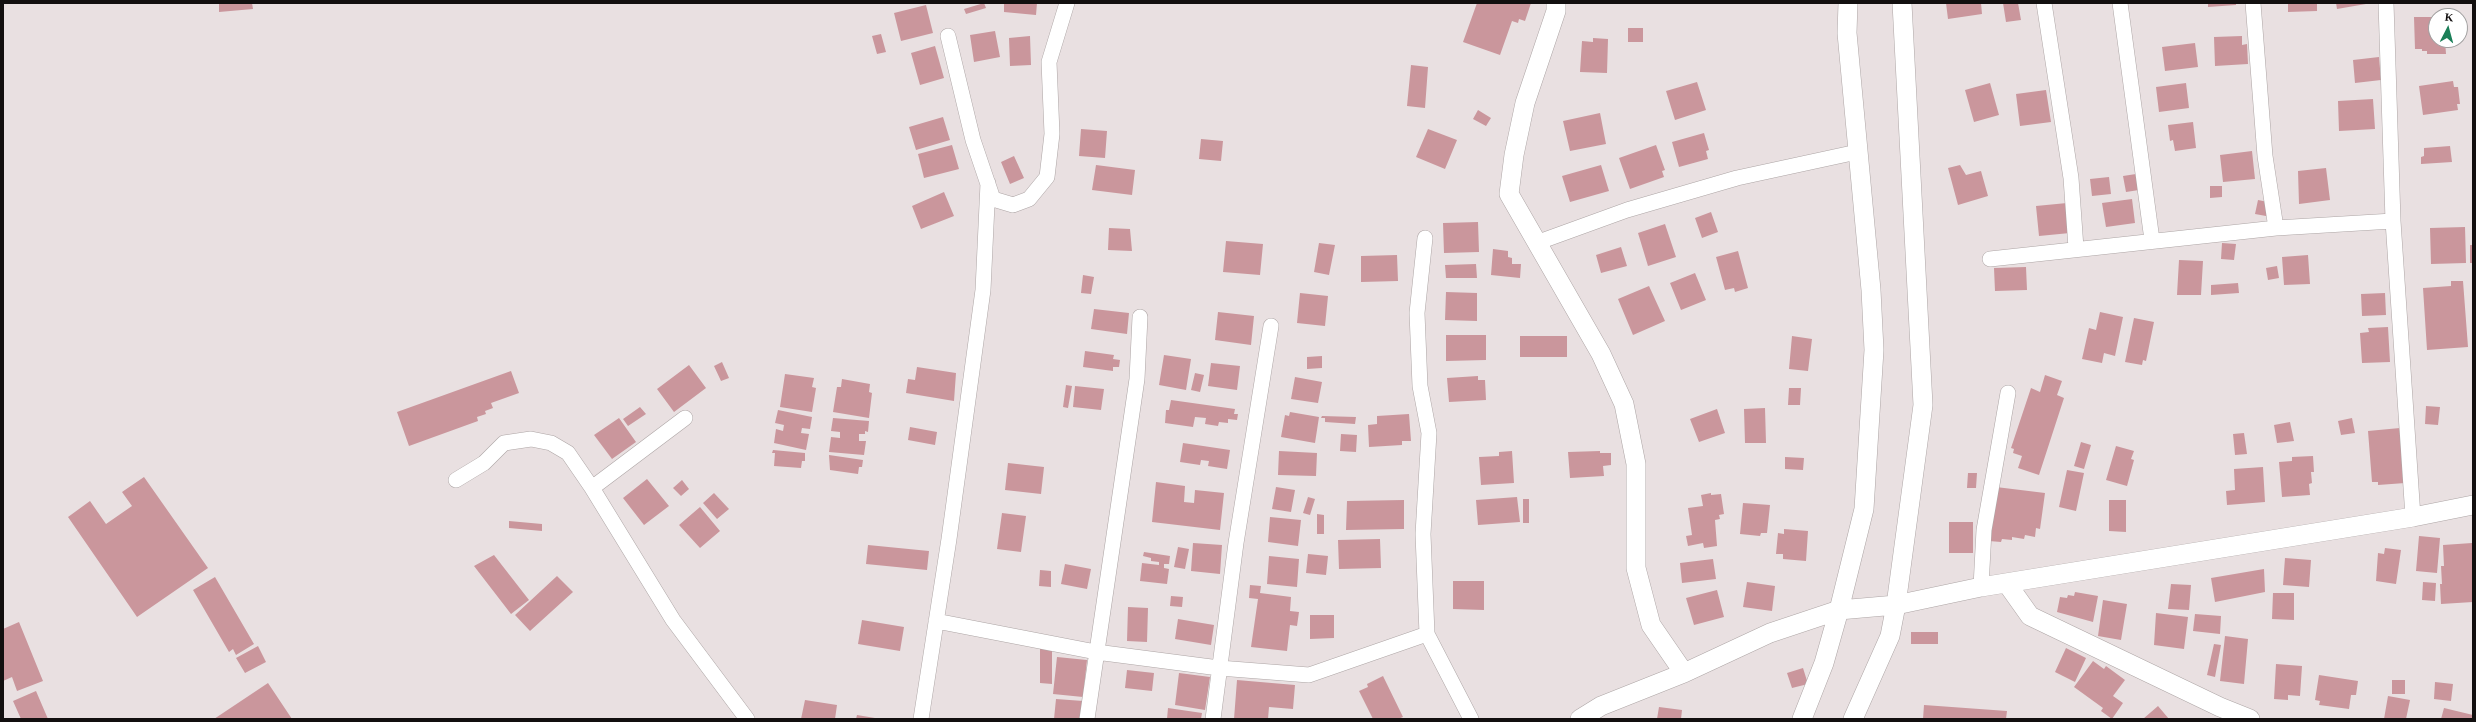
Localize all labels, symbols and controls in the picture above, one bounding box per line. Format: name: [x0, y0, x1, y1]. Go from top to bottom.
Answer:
north arrow: [2428, 8, 2468, 48]
text: K: [2444, 11, 2454, 23]

